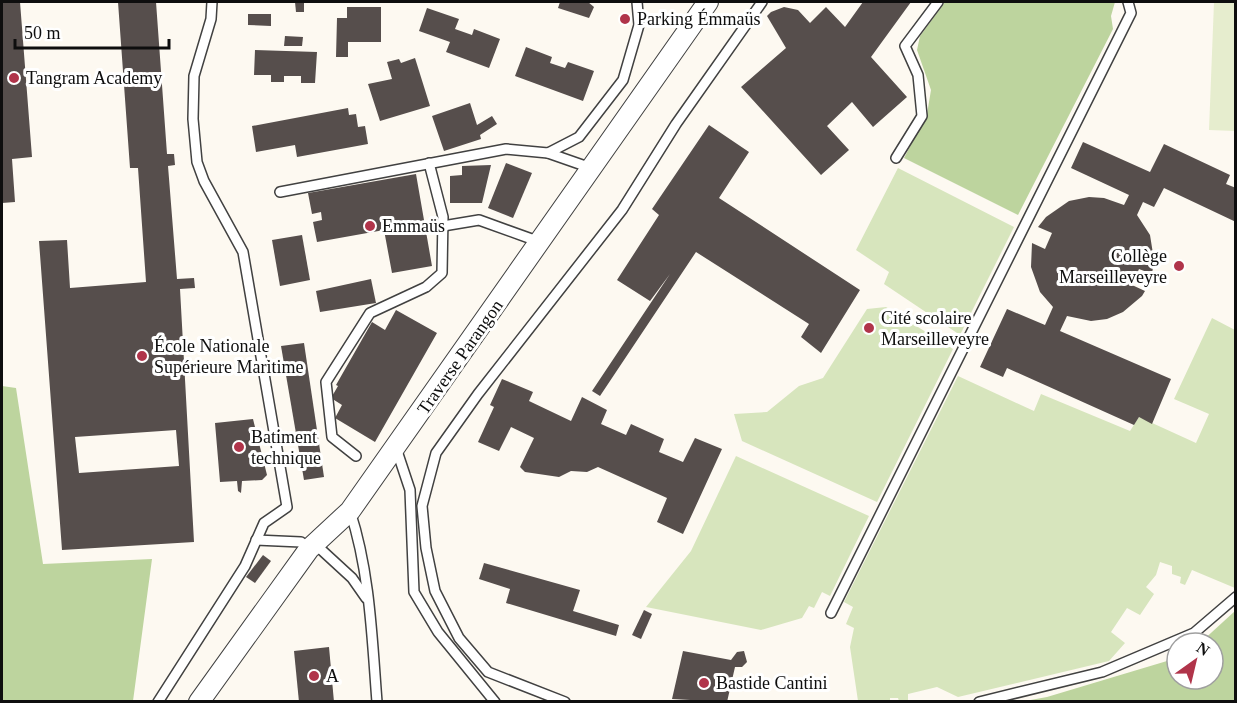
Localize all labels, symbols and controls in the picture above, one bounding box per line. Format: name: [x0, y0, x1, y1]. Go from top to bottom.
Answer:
place label: Parking Émmaüs: [637, 8, 761, 29]
scale bar: [15, 12, 170, 50]
marker: Parking Émmaüs: [618, 12, 632, 26]
text: 50 m: [24, 23, 61, 43]
place label: Tangram Academy: [26, 68, 162, 88]
marker: Tangram Academy: [7, 71, 21, 85]
place label: Emmaüs: [382, 216, 445, 236]
marker: Emmaüs: [363, 219, 377, 233]
place label: Collège Marseilleveyre: [1059, 246, 1167, 287]
marker: Collège Marseilleveyre: [1172, 259, 1186, 273]
street label: Traverse Parangon: [413, 296, 507, 418]
place label: Cité scolaire Marseilleveyre: [881, 308, 989, 349]
marker: Cité scolaire Marseilleveyre: [862, 321, 876, 335]
place label: École Nationale Supérieure Maritime: [154, 335, 303, 377]
marker: École Nationale Supérieure Maritime: [135, 349, 149, 363]
place label: Batiment technique: [251, 427, 321, 468]
marker: Batiment technique: [232, 440, 246, 454]
north arrow: [1165, 631, 1225, 691]
text: N: [1194, 639, 1213, 660]
place label: A: [326, 666, 339, 686]
marker: A: [307, 669, 321, 683]
place label: Bastide Cantini: [716, 673, 828, 693]
marker: Bastide Cantini: [697, 676, 711, 690]

